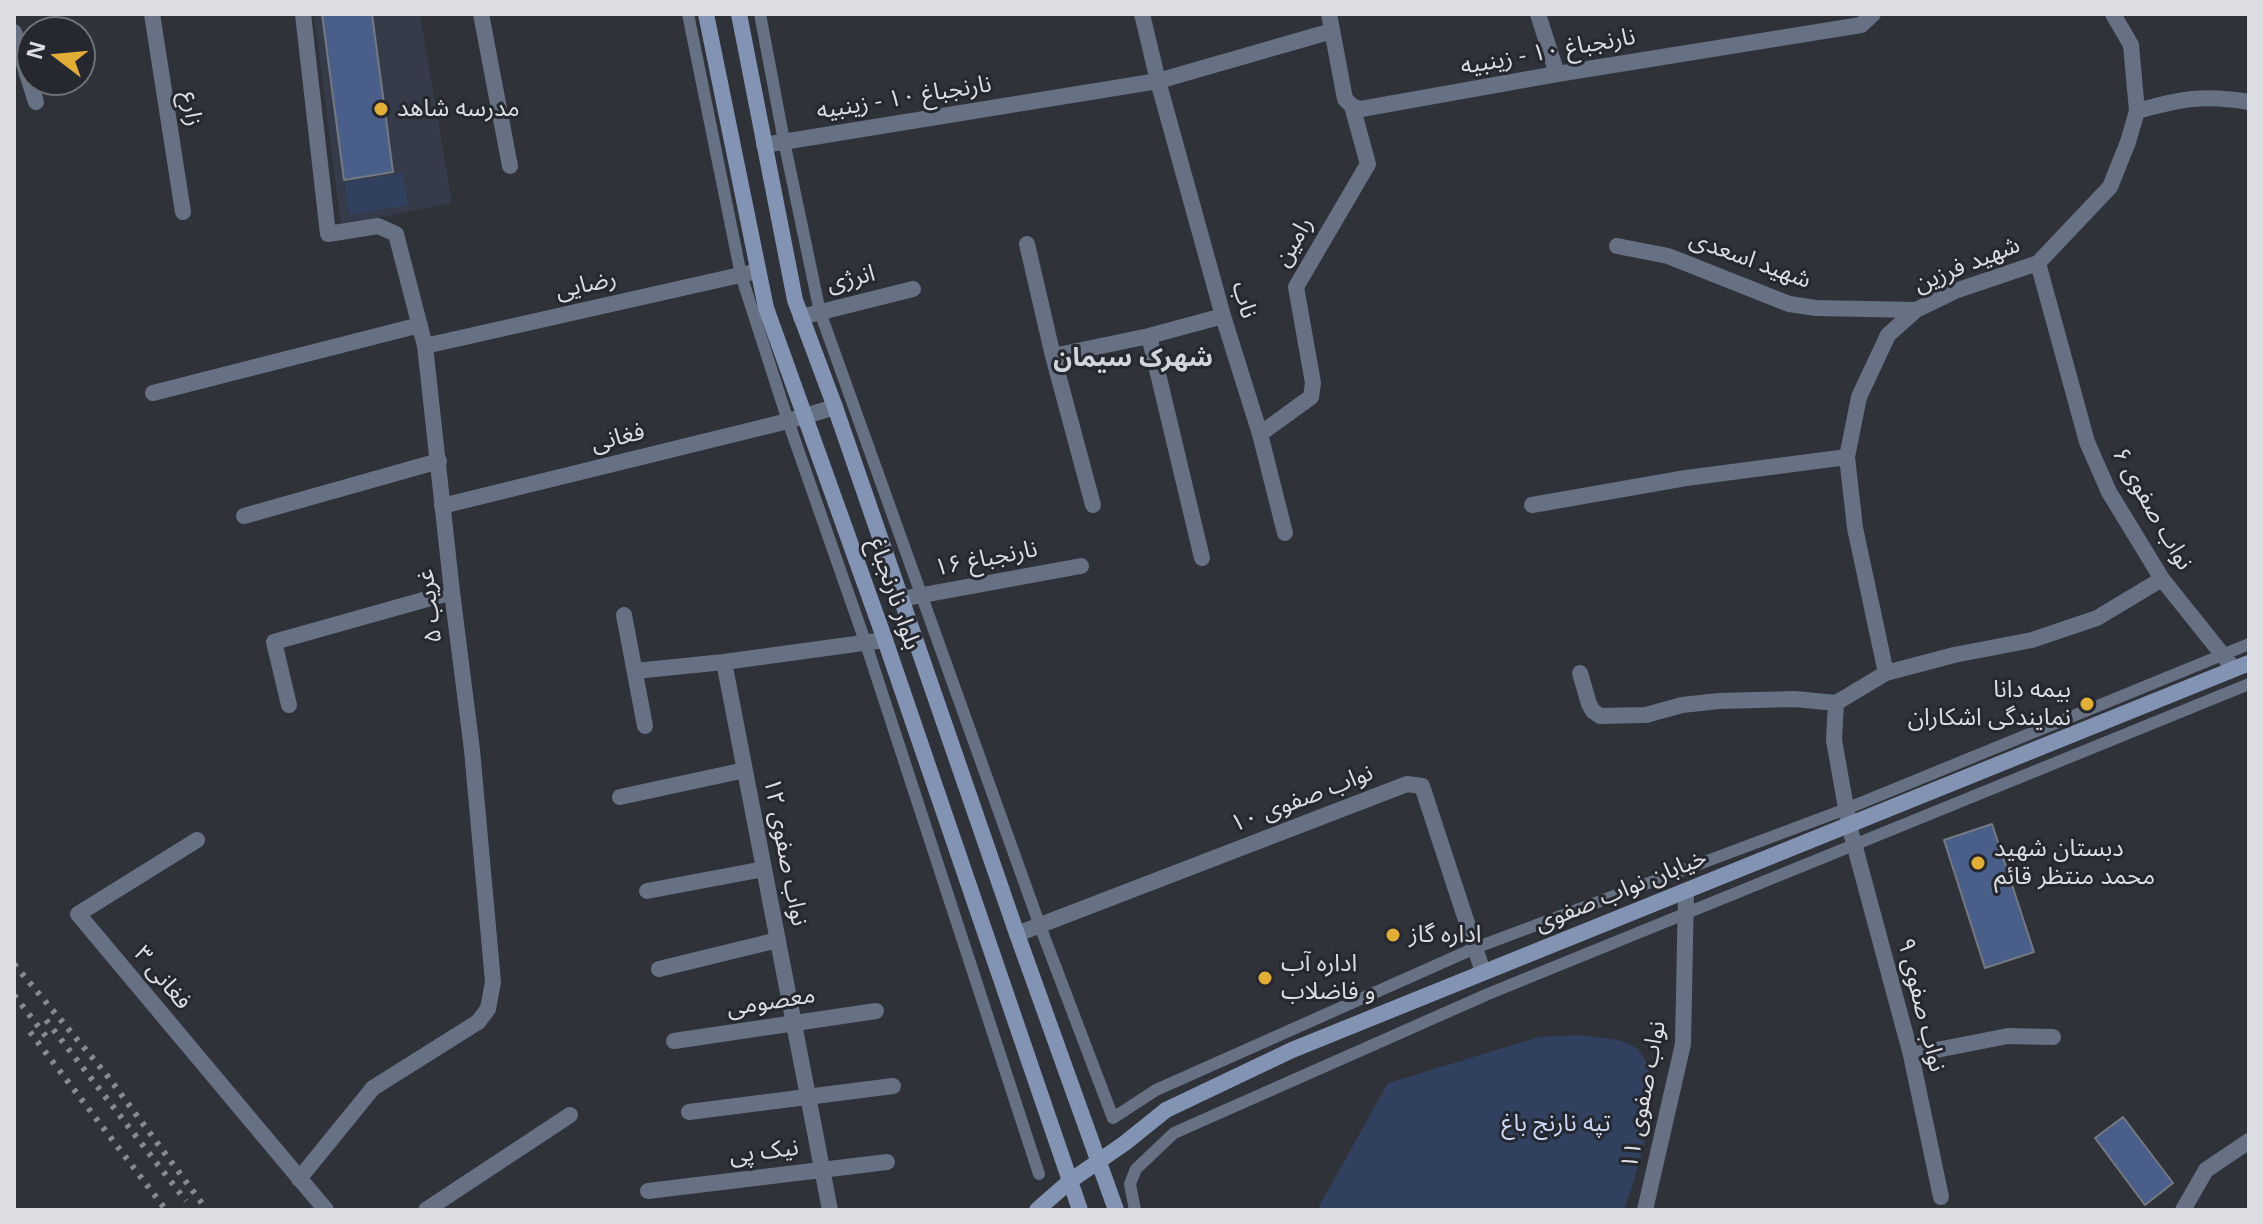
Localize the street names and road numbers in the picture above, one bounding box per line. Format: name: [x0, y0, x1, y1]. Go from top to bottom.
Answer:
street label: نارنجباغ ۱۰ - زینبیه: [1458, 22, 1638, 82]
street label: نارنجباغ ۱۰ - زینبیه: [814, 70, 994, 126]
street label: زارع: [174, 90, 208, 128]
street label: رامین: [1268, 212, 1320, 272]
street label: شهید اسعدی: [1685, 225, 1815, 295]
street label: شهید فرزین: [1910, 231, 2024, 299]
street label: انرژی: [824, 259, 878, 299]
street label: رضایی: [553, 264, 619, 306]
street label: ناب: [1225, 278, 1263, 322]
street label: فغانی: [588, 417, 648, 459]
street label: نواب صفوی ۶: [2105, 443, 2199, 575]
street label: بلوار نارنجباغ: [861, 534, 927, 654]
street label: نارنجباغ ۱۶: [932, 535, 1040, 583]
street label: غریب ۵: [411, 567, 449, 645]
street label: نواب صفوی ۱۰: [1227, 759, 1377, 839]
street label: نواب صفوی ۱۲: [757, 775, 813, 929]
street label: خیابان نواب صفوی: [1531, 843, 1711, 939]
street label: نواب صفوی ۹: [1890, 935, 1952, 1075]
street label: فغانی ۳: [127, 940, 197, 1016]
street label: معصومی: [725, 981, 817, 1023]
street label: نواب صفوی ۱۱: [1616, 1018, 1672, 1172]
street label: نیک پی: [728, 1133, 800, 1171]

